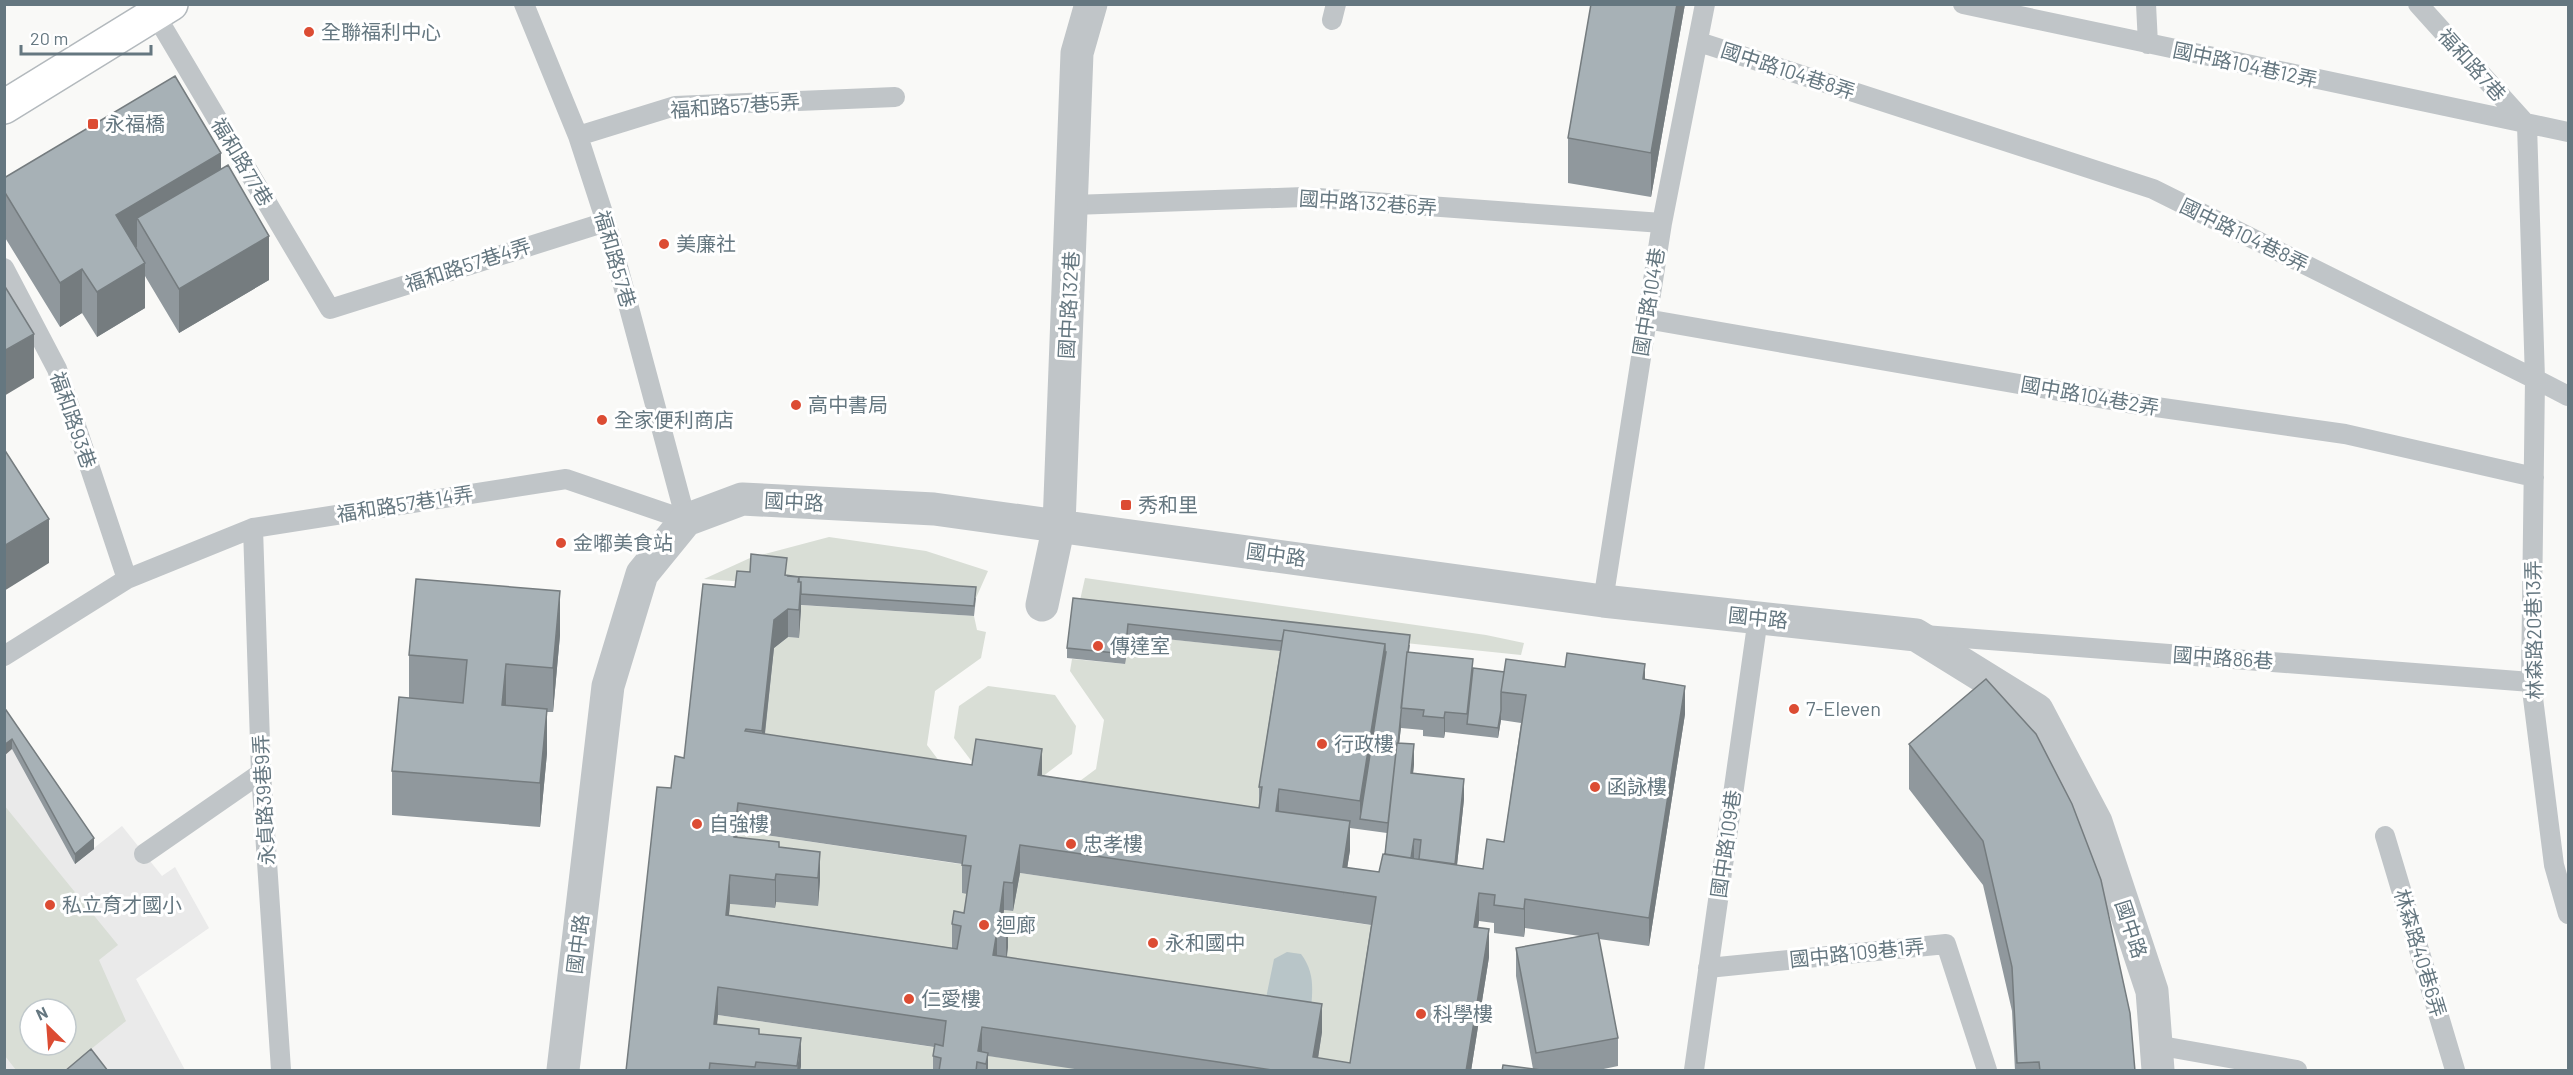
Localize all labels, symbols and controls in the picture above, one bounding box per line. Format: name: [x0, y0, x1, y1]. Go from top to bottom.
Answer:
scale bar: [21, 18, 152, 56]
place label: 全聯福利中心: [321, 19, 441, 43]
street label: 福和路7巷: [2434, 23, 2512, 106]
marker: 全聯福利中心: [302, 25, 316, 39]
text: 20 m: [30, 27, 68, 49]
street label: 國中路104巷8弄: [1718, 37, 1858, 103]
street label: 國中路104巷12弄: [2171, 37, 2320, 91]
street label: 福和路57巷5弄: [669, 88, 801, 122]
place label: 永福橋: [105, 111, 165, 135]
street label: 福和路77巷: [207, 113, 279, 210]
marker: 永福橋: [86, 117, 100, 131]
street label: 國中路132巷6弄: [1298, 185, 1438, 219]
street label: 國中路104巷8弄: [2176, 193, 2313, 276]
street label: 福和路57巷: [591, 207, 641, 310]
place label: 美廉社: [676, 231, 736, 255]
street label: 福和路57巷4弄: [402, 232, 534, 296]
marker: 美廉社: [657, 237, 671, 251]
street label: 國中路104巷: [1628, 246, 1668, 358]
street label: 國中路132巷: [1053, 250, 1083, 360]
street label: 福和路93巷: [46, 368, 102, 471]
street label: 國中路104巷2弄: [2019, 371, 2161, 419]
place label: 高中書局: [808, 392, 888, 416]
marker: 高中書局: [789, 398, 803, 412]
place label: 全家便利商店: [614, 407, 734, 431]
marker: 全家便利商店: [595, 413, 609, 427]
street label: 福和路57巷14弄: [335, 480, 475, 526]
street label: 國中路: [763, 487, 825, 515]
place label: 秀和里: [1138, 492, 1198, 516]
marker: 秀和里: [1119, 498, 1133, 512]
place label: 金嘟美食站: [573, 530, 673, 554]
marker: 金嘟美食站: [554, 536, 568, 550]
street label: 國中路: [1245, 538, 1308, 570]
street label: 林森路20巷13弄: [2520, 560, 2546, 700]
street label: 國中路: [1727, 602, 1789, 632]
place label: 傳達室: [1110, 633, 1170, 657]
marker: 傳達室: [1091, 639, 1105, 653]
street label: 國中路86巷: [2172, 642, 2274, 672]
place label: 7-Eleven: [1806, 696, 1881, 720]
marker: 7-Eleven: [1787, 702, 1801, 716]
place label: 行政樓: [1334, 731, 1394, 755]
street label: 永貞路39巷9弄: [248, 734, 278, 866]
marker: 行政樓: [1315, 737, 1329, 751]
place label: 函詠樓: [1607, 774, 1667, 798]
marker: 函詠樓: [1588, 780, 1602, 794]
street label: 國中路109巷: [1706, 788, 1744, 899]
place label: 自強樓: [709, 811, 769, 835]
marker: 自強樓: [690, 817, 704, 831]
place label: 忠孝樓: [1083, 831, 1143, 855]
marker: 忠孝樓: [1064, 837, 1078, 851]
street label: 林森路40巷6弄: [2390, 886, 2452, 1020]
place label: 私立育才國小: [62, 892, 182, 916]
street label: 國中路: [2111, 896, 2153, 961]
marker: 私立育才國小: [43, 898, 57, 912]
place label: 迴廊: [996, 912, 1036, 936]
street label: 國中路: [561, 913, 593, 975]
marker: 迴廊: [977, 918, 991, 932]
place label: 永和國中: [1165, 930, 1245, 954]
street label: 國中路109巷1弄: [1788, 933, 1926, 971]
marker: 永和國中: [1146, 936, 1160, 950]
place label: 仁愛樓: [921, 986, 981, 1010]
marker: 仁愛樓: [902, 992, 916, 1006]
north arrow: [18, 997, 78, 1057]
place label: 科學樓: [1433, 1001, 1493, 1025]
text: N: [33, 1002, 50, 1024]
marker: 科學樓: [1414, 1007, 1428, 1021]

